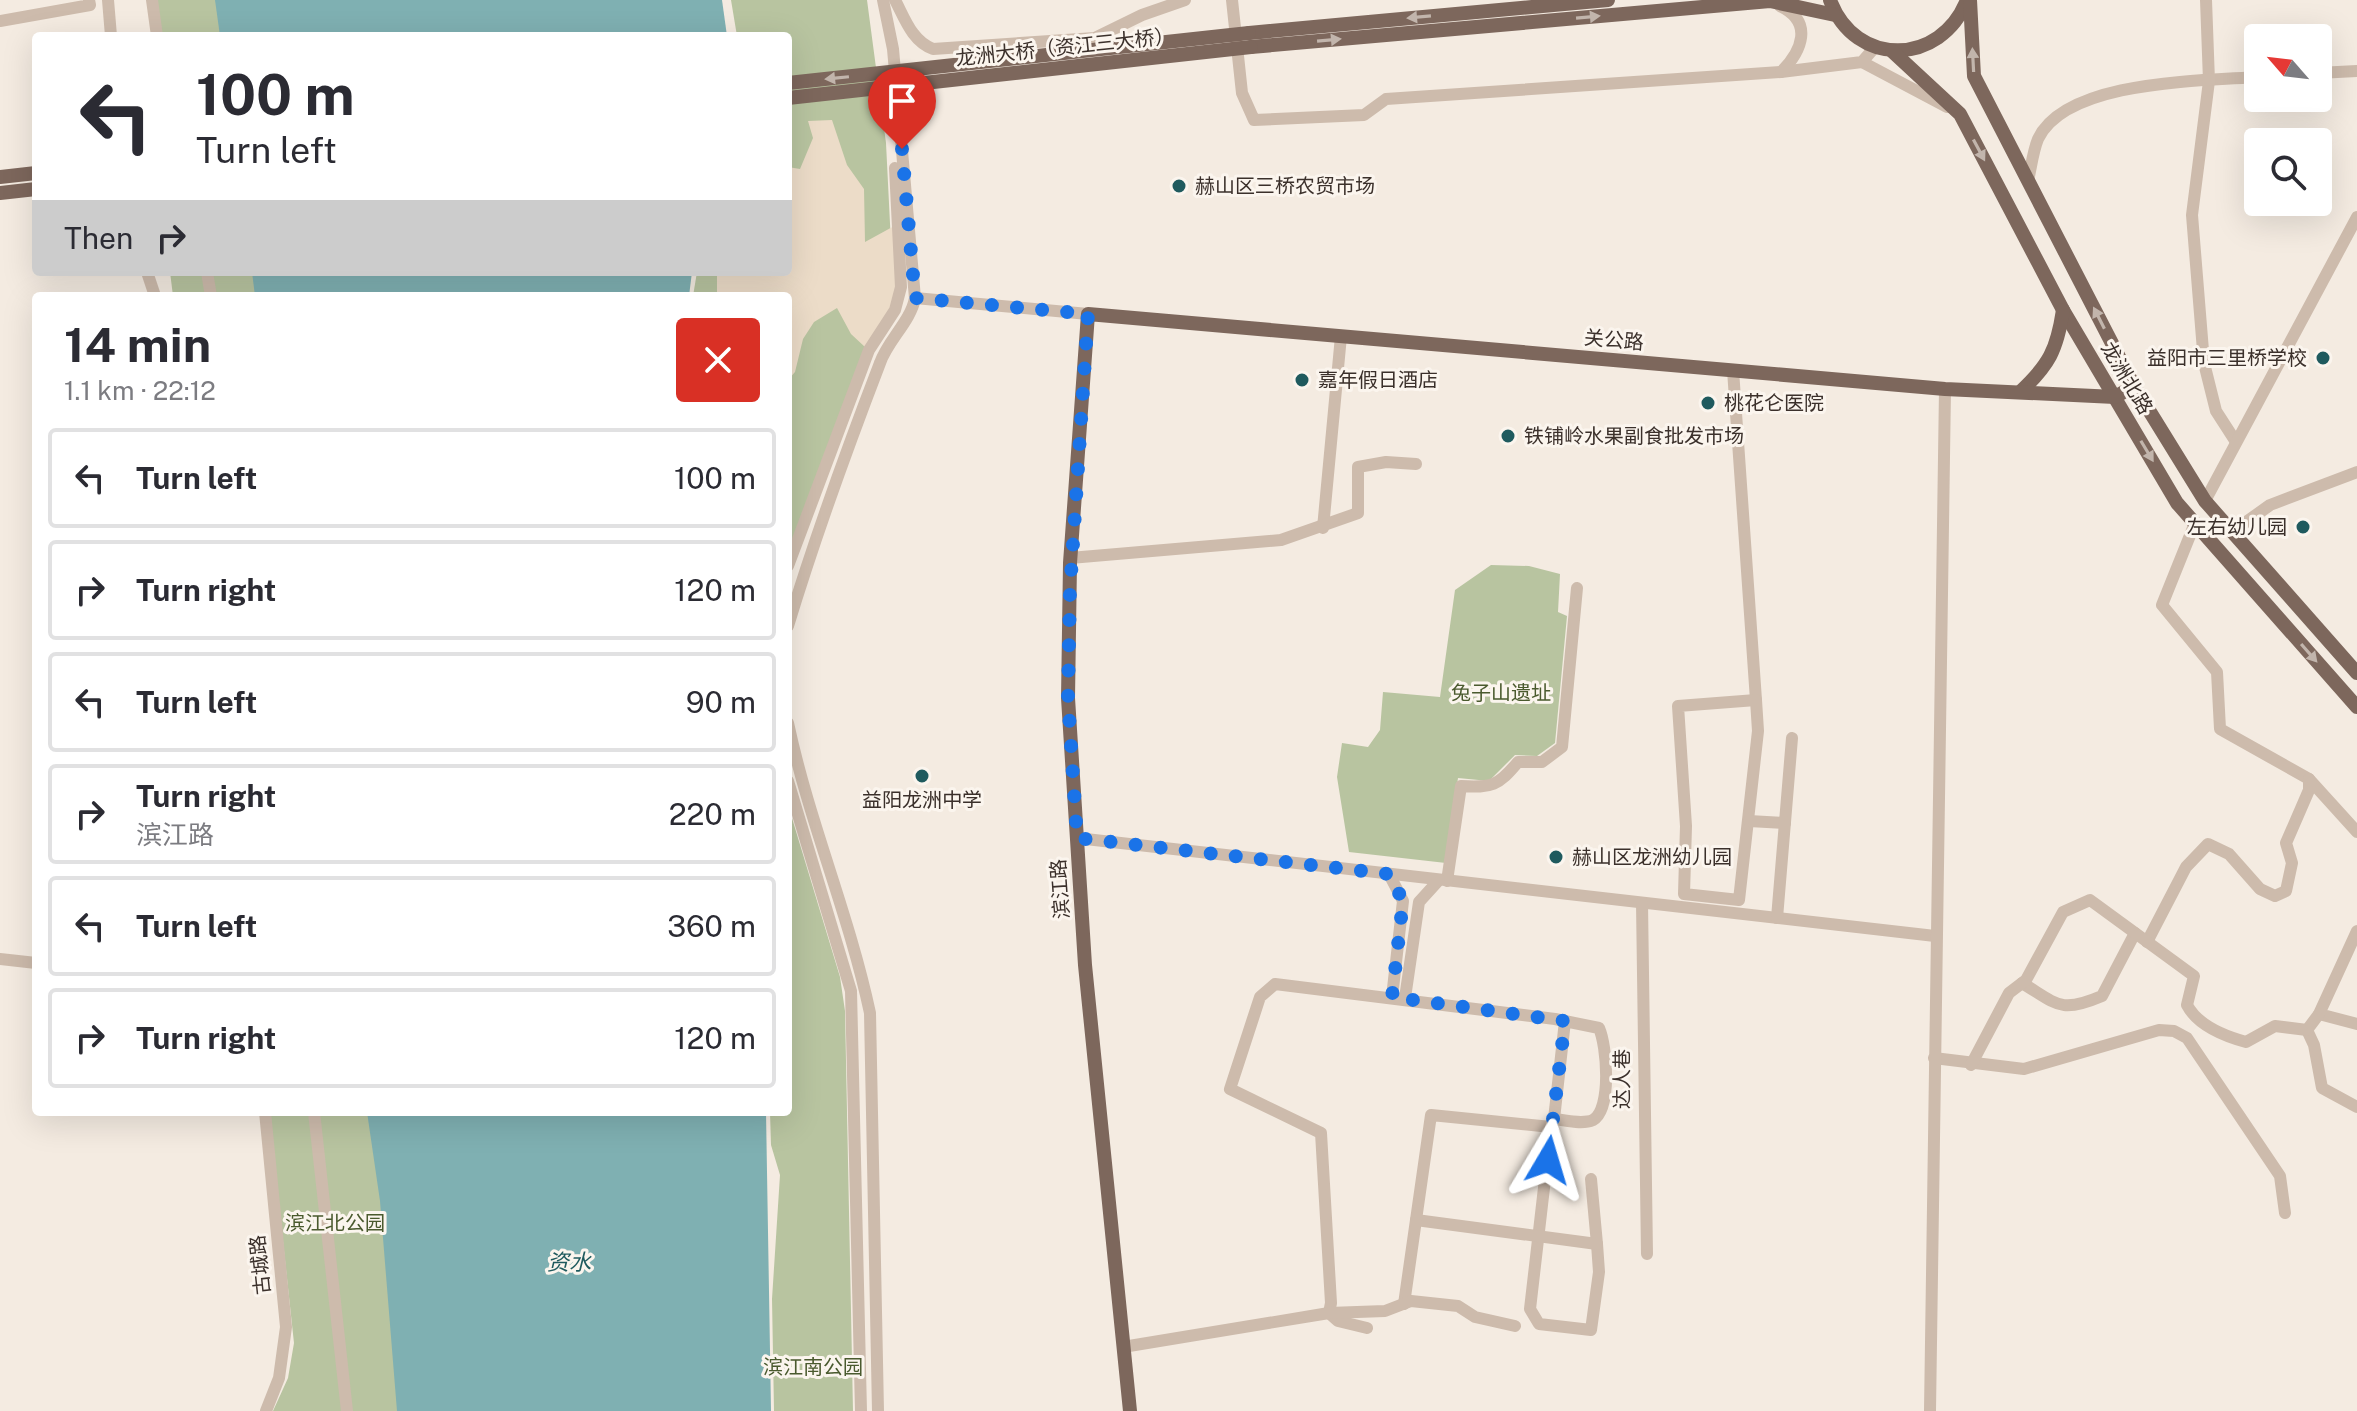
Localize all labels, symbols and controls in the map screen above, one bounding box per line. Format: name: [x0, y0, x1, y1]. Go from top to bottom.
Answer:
one-way arrow: [1576, 10, 1601, 23]
one-way arrow: [1406, 11, 1431, 24]
street label: 龙洲大桥（资江三大桥）: [954, 24, 1176, 70]
north arrow: [2244, 24, 2332, 112]
map controls: [2244, 24, 2332, 216]
one-way arrow: [1317, 33, 1342, 46]
one-way arrow: [1966, 47, 1979, 72]
text: 100 m: [196, 62, 355, 128]
icon: left: [64, 64, 168, 168]
pin: [868, 67, 936, 149]
one-way arrow: [825, 71, 850, 84]
icon: arrive: [880, 79, 924, 123]
button: search: [2244, 128, 2332, 216]
text: Turn left: [196, 129, 337, 171]
one-way arrow: [1973, 139, 1986, 162]
place label: 赫山区三桥农贸市场: [1195, 174, 1375, 198]
marker: 赫山区三桥农贸市场: [1170, 177, 1188, 195]
icon: right: [149, 216, 193, 260]
text: Then: [64, 220, 133, 256]
one-way arrow: [2092, 306, 2105, 329]
text: 14 min: [64, 316, 211, 373]
button: close: [676, 318, 760, 402]
street label: 关公路: [1583, 325, 1645, 355]
street label: 龙洲北路: [2096, 338, 2158, 418]
place label: 益阳市三里桥学校: [2147, 346, 2307, 370]
marker: 益阳市三里桥学校: [2314, 349, 2332, 367]
place label: 嘉年假日酒店: [1318, 368, 1438, 392]
marker: 嘉年假日酒店: [1293, 371, 1311, 389]
text: 1.1 km · 22:12: [64, 375, 216, 406]
place label: 桃花仑医院: [1724, 391, 1824, 415]
marker: 桃花仑医院: [1699, 394, 1717, 412]
place label: 铁铺岭水果副食批发市场: [1524, 424, 1744, 448]
marker: 铁铺岭水果副食批发市场: [1499, 427, 1517, 445]
one-way arrow: [2140, 440, 2154, 462]
icon: left: [68, 456, 112, 500]
text: Turn left: [136, 460, 257, 496]
text: 100 m: [674, 460, 756, 496]
place label: 左右幼儿园: [2187, 515, 2287, 539]
marker: 左右幼儿园: [2294, 518, 2312, 536]
icon: right: [68, 568, 112, 612]
text: Turn right: [136, 572, 276, 608]
text: 120 m: [674, 572, 756, 608]
one-way arrow: [2300, 643, 2318, 662]
icon: left: [68, 680, 112, 724]
park label: 兔子山遗址: [1451, 681, 1551, 705]
text: Turn left: [136, 684, 257, 720]
text: 90 m: [686, 684, 756, 720]
marker: 益阳龙洲中学: [913, 767, 931, 785]
text: Turn right: [136, 778, 276, 814]
place label: 益阳龙洲中学: [862, 788, 982, 812]
icon: right: [68, 792, 112, 836]
text: 220 m: [669, 796, 756, 832]
text: 滨江路: [136, 819, 214, 850]
place label: 赫山区龙洲幼儿园: [1572, 845, 1732, 869]
marker: 赫山区龙洲幼儿园: [1547, 848, 1565, 866]
street label: 滨江路: [1046, 858, 1074, 920]
icon: left: [68, 904, 112, 948]
text: Turn left: [136, 908, 257, 944]
text: 360 m: [667, 908, 756, 944]
icon: right: [68, 1016, 112, 1060]
text: Turn right: [136, 1020, 276, 1056]
text: 120 m: [674, 1020, 756, 1056]
street label: 达人巷: [1610, 1049, 1634, 1109]
position arrow: [1506, 1118, 1590, 1202]
park label: 滨江北公园: [285, 1211, 385, 1235]
street label: 古城路: [245, 1234, 275, 1296]
water label: 资水: [547, 1249, 592, 1275]
park label: 滨江南公园: [763, 1355, 863, 1379]

